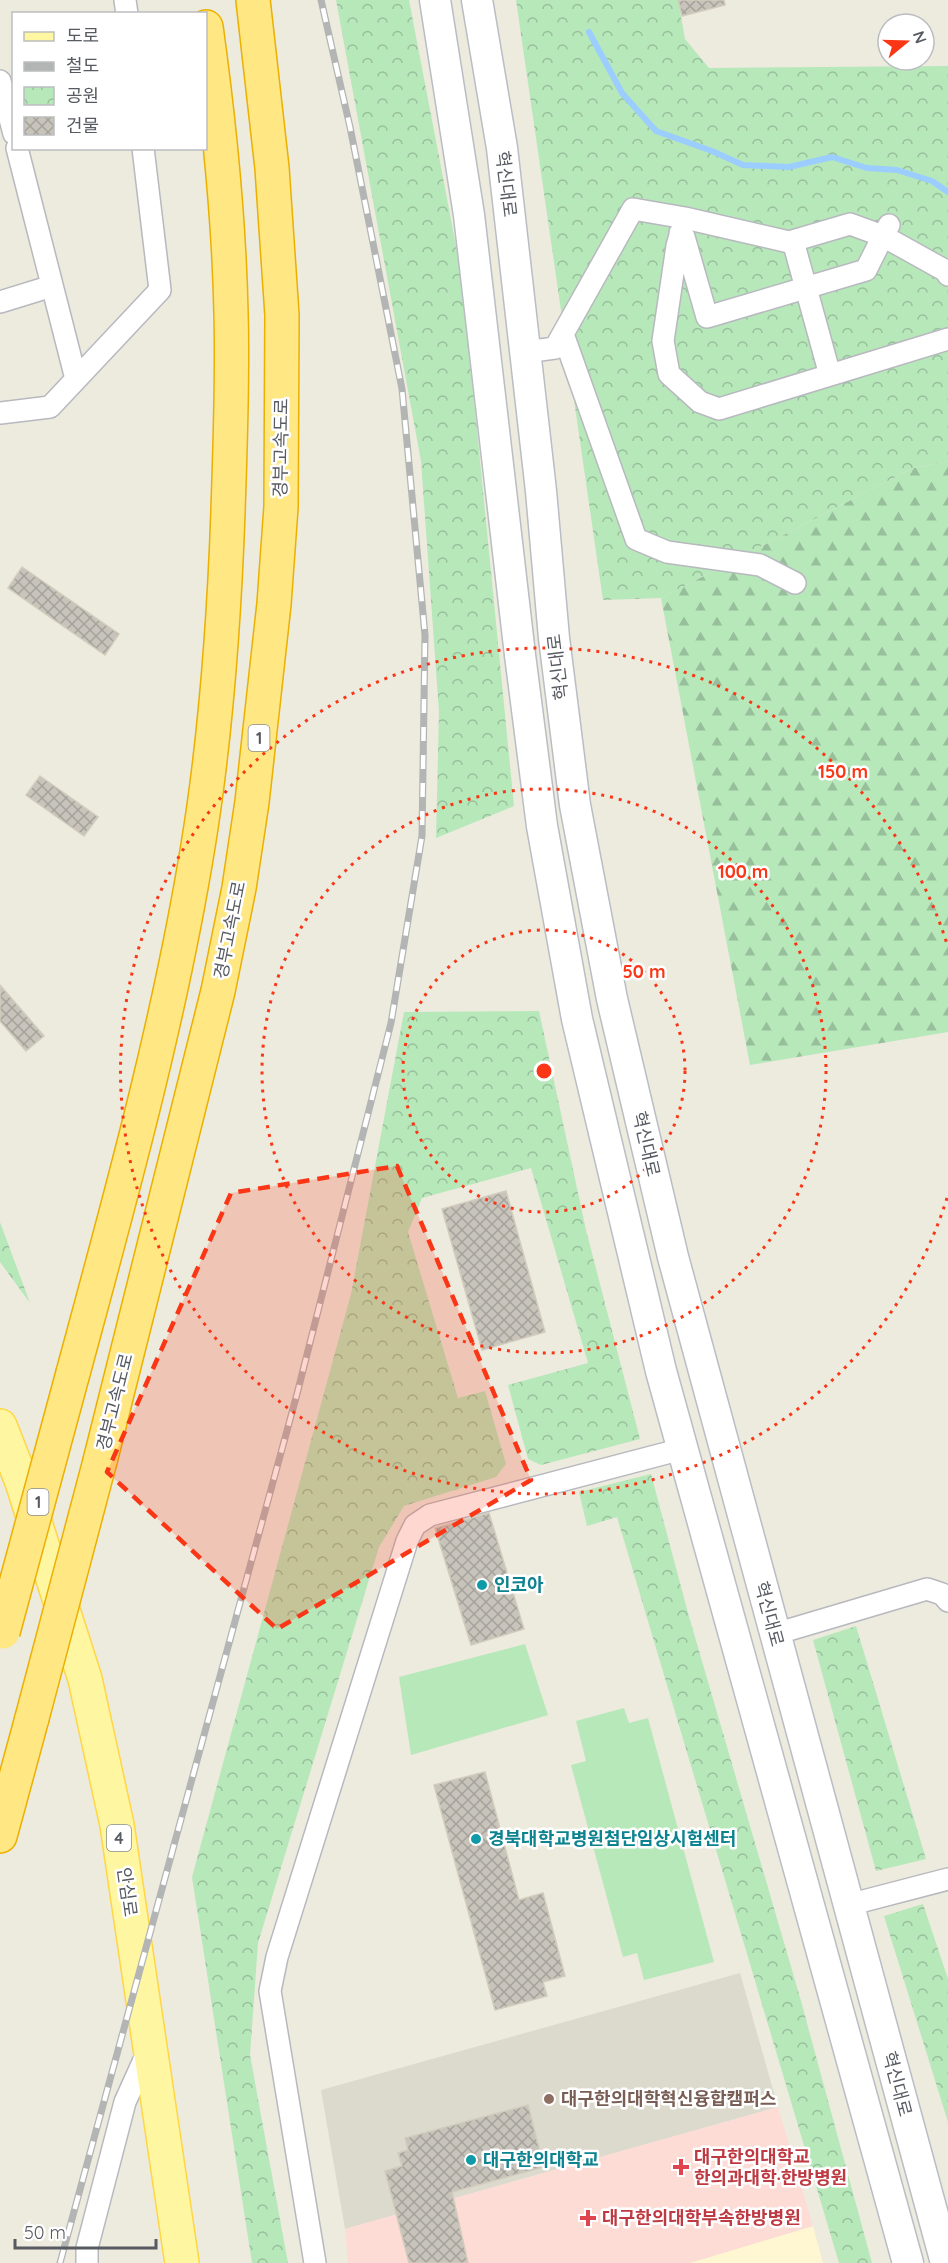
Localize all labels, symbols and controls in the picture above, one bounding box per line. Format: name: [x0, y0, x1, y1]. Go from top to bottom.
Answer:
legend: [12, 12, 207, 150]
north arrow: [876, 12, 936, 72]
text: 도로: [66, 24, 99, 47]
text: N: [909, 28, 932, 46]
text: 철도: [66, 54, 99, 77]
text: 공원: [66, 84, 99, 107]
text: 건물: [66, 114, 99, 137]
street label: 혁신대로: [491, 150, 522, 218]
street label: 경부고속도로: [268, 398, 293, 498]
street label: 혁신대로: [542, 633, 573, 701]
road number: 1: [248, 725, 270, 751]
text: 150 m: [818, 760, 868, 783]
text: 100 m: [718, 860, 768, 883]
street label: 경부고속도로: [209, 879, 250, 981]
text: 50 m: [622, 960, 666, 983]
centre of rings: [534, 1061, 554, 1081]
street label: 혁신대로: [628, 1109, 665, 1179]
street label: 경부고속도로: [91, 1351, 138, 1453]
road number: 1: [28, 1489, 48, 1515]
place label: 인코아: [494, 1573, 544, 1596]
marker: 인코아: [475, 1578, 489, 1592]
street label: 혁신대로: [750, 1579, 789, 1649]
road number: 4: [107, 1825, 131, 1851]
place label: 경북대학교병원첨단임상시험센터: [488, 1827, 736, 1850]
marker: 경북대학교병원첨단임상시험센터: [469, 1832, 483, 1846]
street label: 안심로: [113, 1866, 142, 1918]
street label: 혁신대로: [878, 2049, 917, 2119]
place label: 대구한의대학혁신융합캠퍼스: [561, 2087, 776, 2110]
marker: 대구한의대학혁신융합캠퍼스: [542, 2092, 556, 2106]
place label: 대구한의대학교 한의과대학·한방병원: [694, 2145, 847, 2189]
place label: 대구한의대학교: [483, 2148, 599, 2171]
marker: 대구한의대학교: [464, 2153, 478, 2167]
marker: 대구한의대학교 한의과대학·한방병원: [672, 2158, 690, 2176]
place label: 대구한의대학부속한방병원: [602, 2206, 801, 2229]
marker: 대구한의대학부속한방병원: [579, 2209, 597, 2227]
scale bar: [15, 2212, 156, 2250]
text: 50 m: [24, 2221, 66, 2244]

